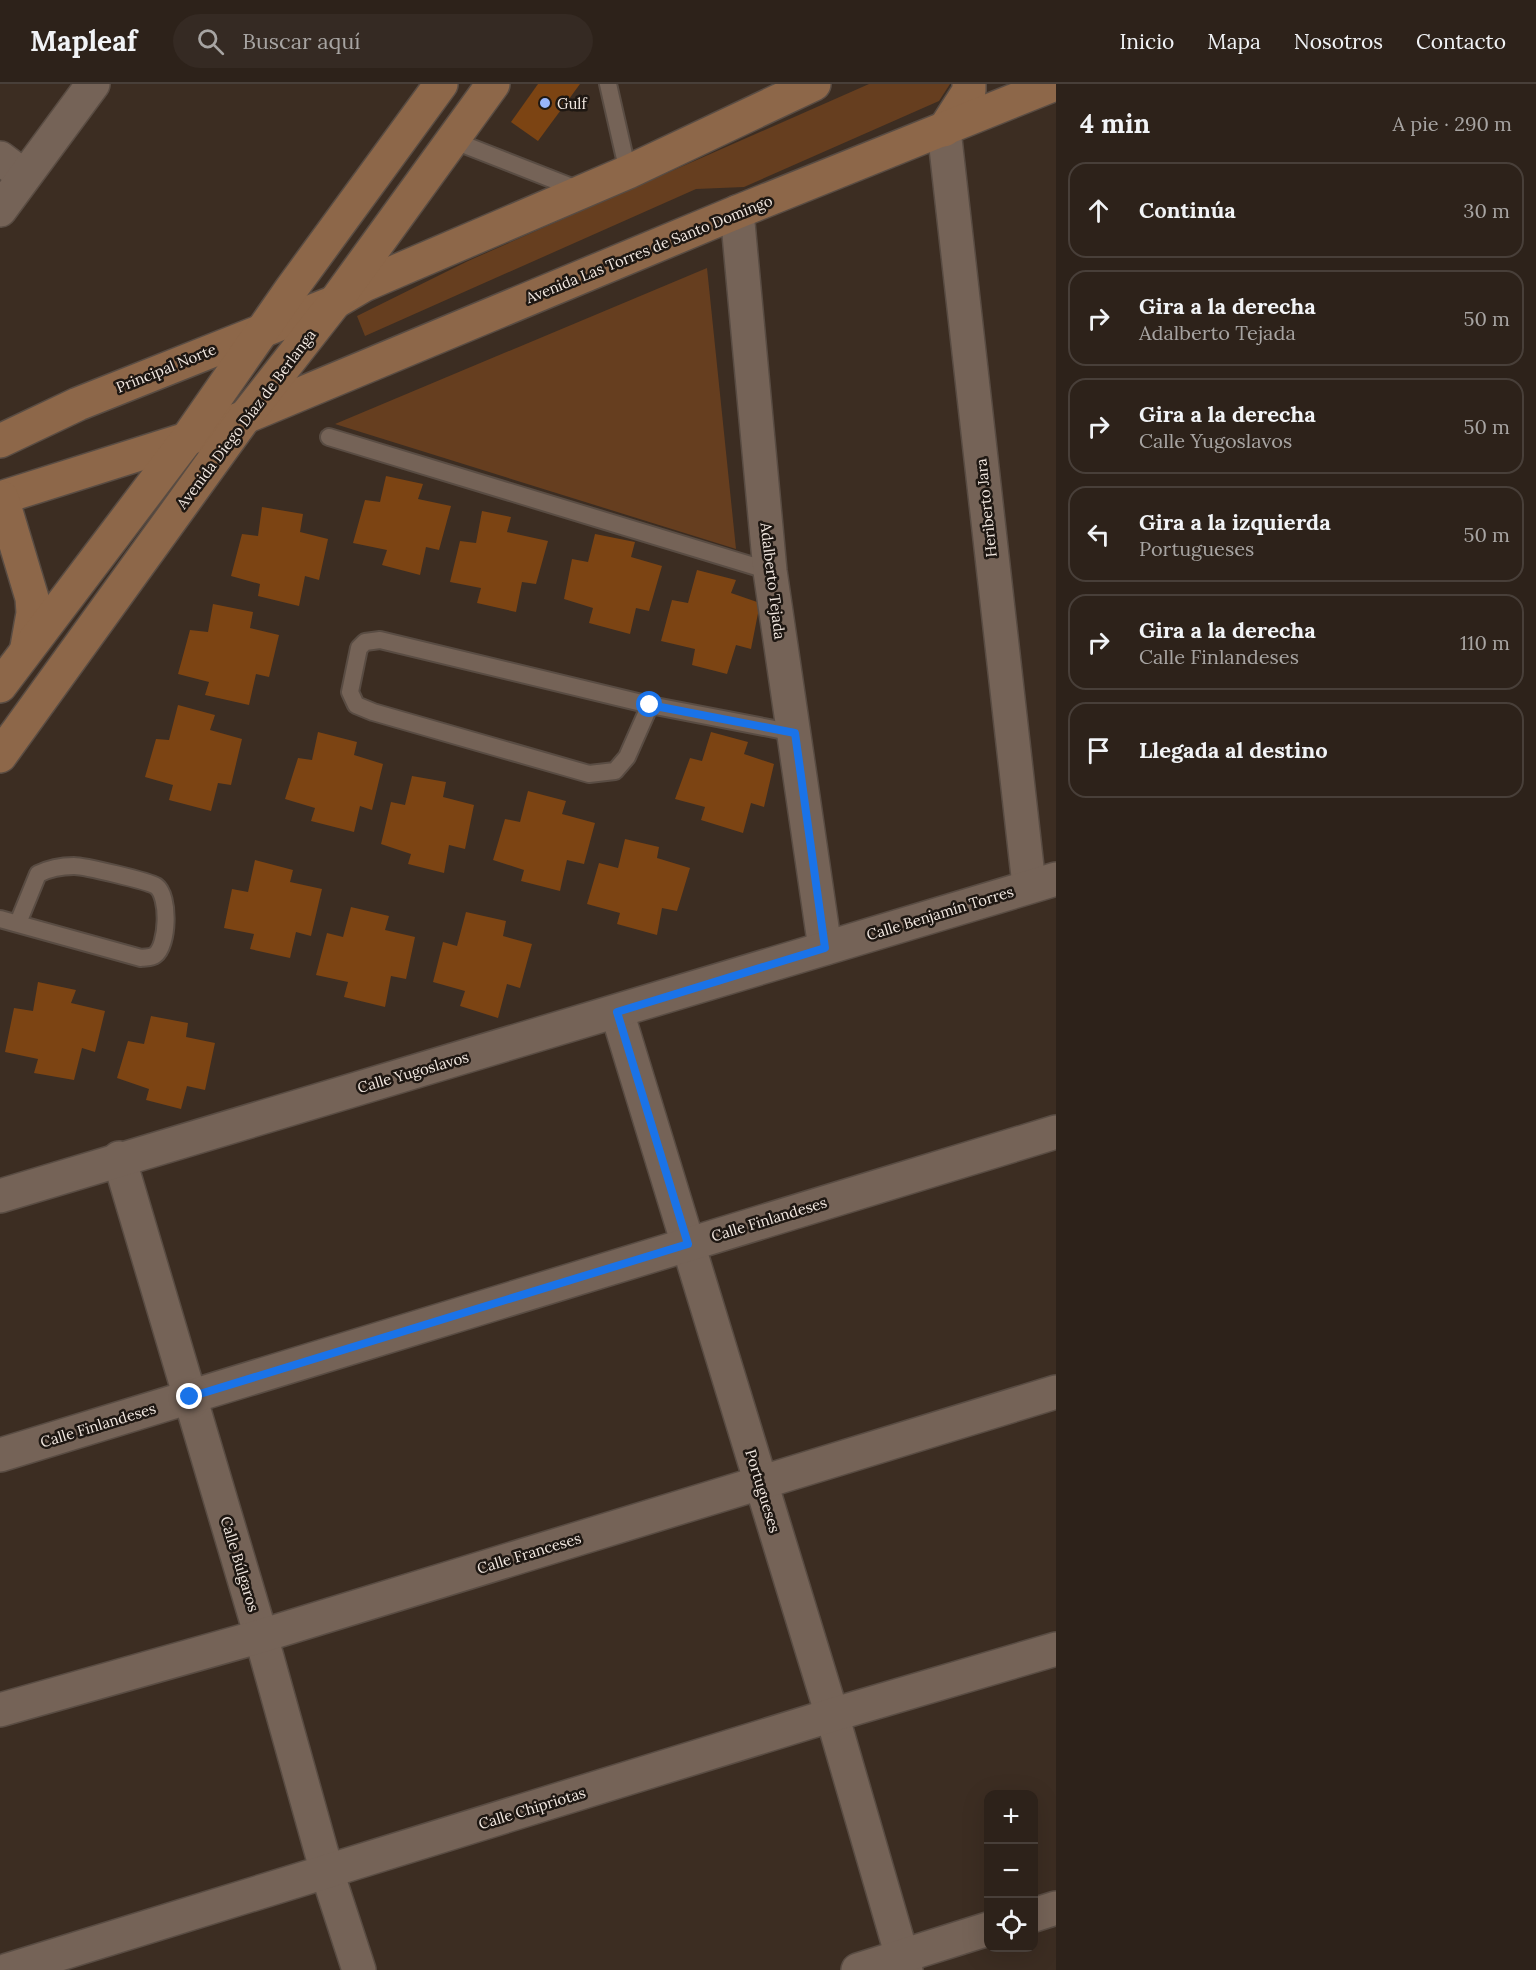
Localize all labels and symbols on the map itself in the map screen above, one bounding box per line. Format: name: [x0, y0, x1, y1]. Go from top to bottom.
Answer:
place label: Gulf: [557, 94, 587, 113]
marker: Gulf: [538, 96, 552, 110]
street label: Avenida Las Torres de Santo Domingo: [522, 191, 775, 308]
street label: Avenida Diego Díaz de Berlanga: [172, 325, 320, 513]
street label: Principal Norte: [113, 339, 219, 397]
street label: Heriberto Jara: [971, 457, 1001, 558]
street label: Adalberto Tejada: [756, 521, 790, 641]
route start: [636, 691, 662, 717]
street label: Calle Benjamín Torres: [864, 882, 1016, 944]
street label: Calle Yugoslavos: [355, 1047, 471, 1097]
street label: Calle Finlandeses: [709, 1192, 829, 1246]
route end: [176, 1383, 202, 1409]
street label: Calle Finlandeses: [38, 1398, 158, 1452]
street label: Portugueses: [741, 1447, 785, 1535]
street label: Calle Búlgaros: [216, 1514, 264, 1614]
street label: Calle Franceses: [475, 1528, 583, 1578]
street label: Calle Chipriotas: [476, 1783, 588, 1833]

